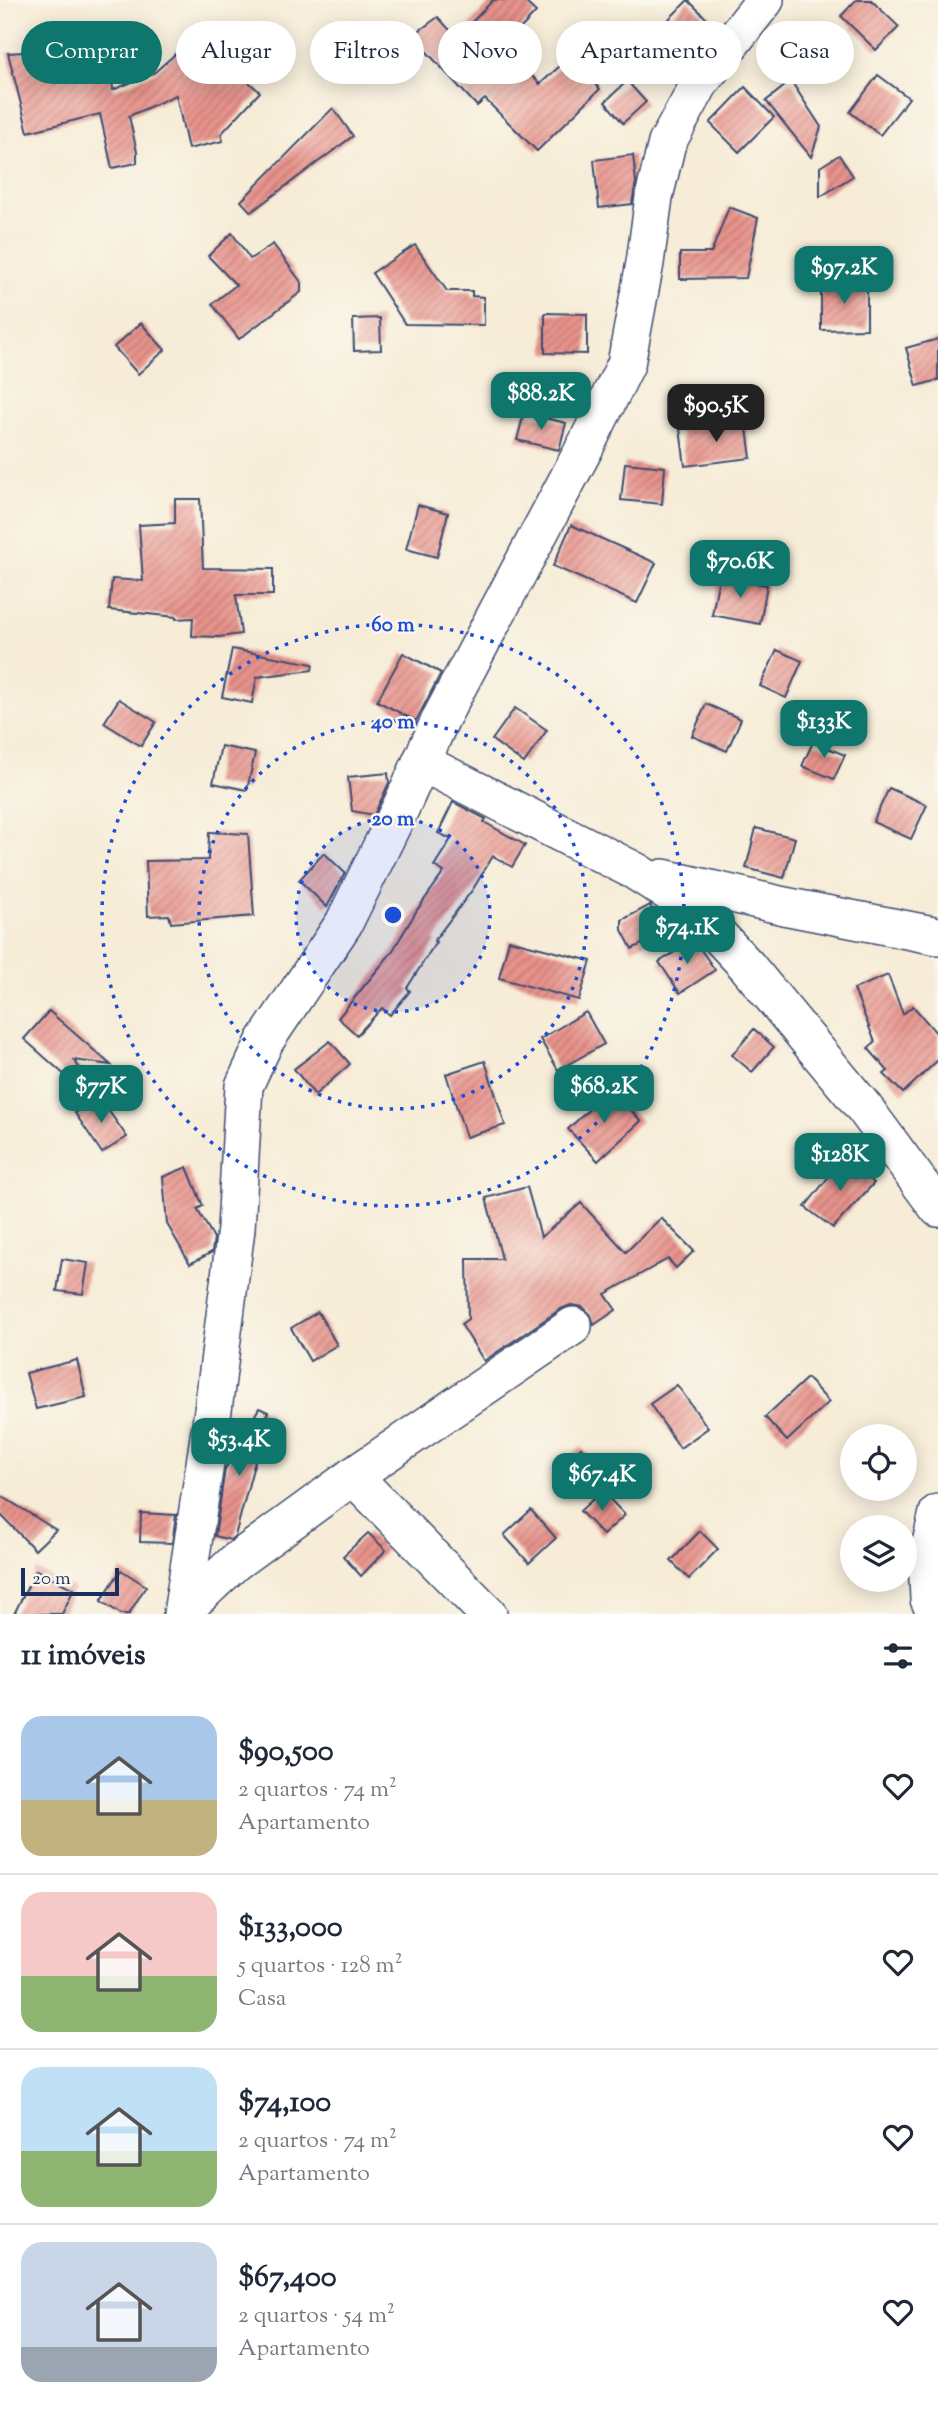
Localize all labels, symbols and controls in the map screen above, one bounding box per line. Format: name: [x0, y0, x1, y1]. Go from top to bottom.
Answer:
chip: Comprar: [21, 21, 162, 84]
chip: Alugar: [176, 21, 296, 84]
chip: Filtros: [310, 21, 424, 84]
chip: Novo: [438, 21, 542, 84]
chip: Apartamento: [556, 21, 742, 84]
chip: Casa: [756, 21, 854, 84]
pin: $97.2K: [787, 246, 901, 306]
text: $97.2K: [810, 252, 878, 285]
pin: $88.2K: [484, 372, 598, 432]
text: $88.2K: [507, 378, 575, 411]
pin: $90.5K: [659, 384, 773, 444]
text: $90.5K: [683, 390, 749, 423]
pin: $70.6K: [683, 540, 797, 600]
text: $70.6K: [706, 546, 774, 579]
text: 60 m: [371, 611, 415, 641]
pin: $133K: [775, 700, 873, 760]
text: $133K: [796, 706, 852, 739]
text: 40 m: [370, 708, 415, 738]
text: 20 m: [372, 805, 415, 835]
centre of rings: [381, 903, 405, 927]
pin: $74.1K: [630, 906, 744, 966]
text: $74.1K: [655, 912, 719, 945]
pin: $77K: [60, 1066, 142, 1125]
pin: $68.2K: [547, 1066, 661, 1125]
text: $77K: [75, 1071, 127, 1104]
text: $68.2K: [570, 1071, 638, 1104]
pin: $128K: [791, 1134, 889, 1193]
text: $128K: [811, 1139, 870, 1172]
pin: $53.4K: [182, 1418, 296, 1478]
text: $53.4K: [207, 1424, 271, 1457]
map controls: [840, 1424, 917, 1592]
button: locate: [840, 1424, 917, 1501]
pin: $67.4K: [545, 1454, 659, 1513]
text: $67.4K: [568, 1459, 636, 1492]
button: layers: [840, 1515, 917, 1592]
scale bar: [21, 1565, 119, 1597]
text: 20 m: [32, 1566, 71, 1593]
text: 11 imóveis: [21, 1635, 145, 1678]
icon: filters: [879, 1637, 917, 1675]
text: $90,500: [238, 1731, 334, 1774]
icon: home: [77, 1744, 161, 1828]
icon: heart: [879, 1767, 917, 1805]
text: 2 quartos · 74 m²: [238, 1774, 397, 1807]
text: Apartamento: [238, 1807, 370, 1840]
text: $133,000: [238, 1907, 343, 1950]
icon: home: [77, 1920, 161, 2004]
icon: heart: [879, 1943, 917, 1981]
text: 5 quartos · 128 m²: [238, 1950, 402, 1983]
text: Casa: [238, 1983, 286, 2016]
text: $74,100: [238, 2082, 331, 2125]
icon: home: [77, 2095, 161, 2179]
icon: heart: [879, 2118, 917, 2156]
text: 2 quartos · 74 m²: [238, 2125, 397, 2158]
text: Apartamento: [238, 2158, 370, 2191]
text: $67,400: [238, 2257, 337, 2300]
icon: home: [77, 2270, 161, 2354]
icon: heart: [879, 2293, 917, 2331]
text: 2 quartos · 54 m²: [238, 2300, 395, 2333]
text: Apartamento: [238, 2333, 370, 2366]

